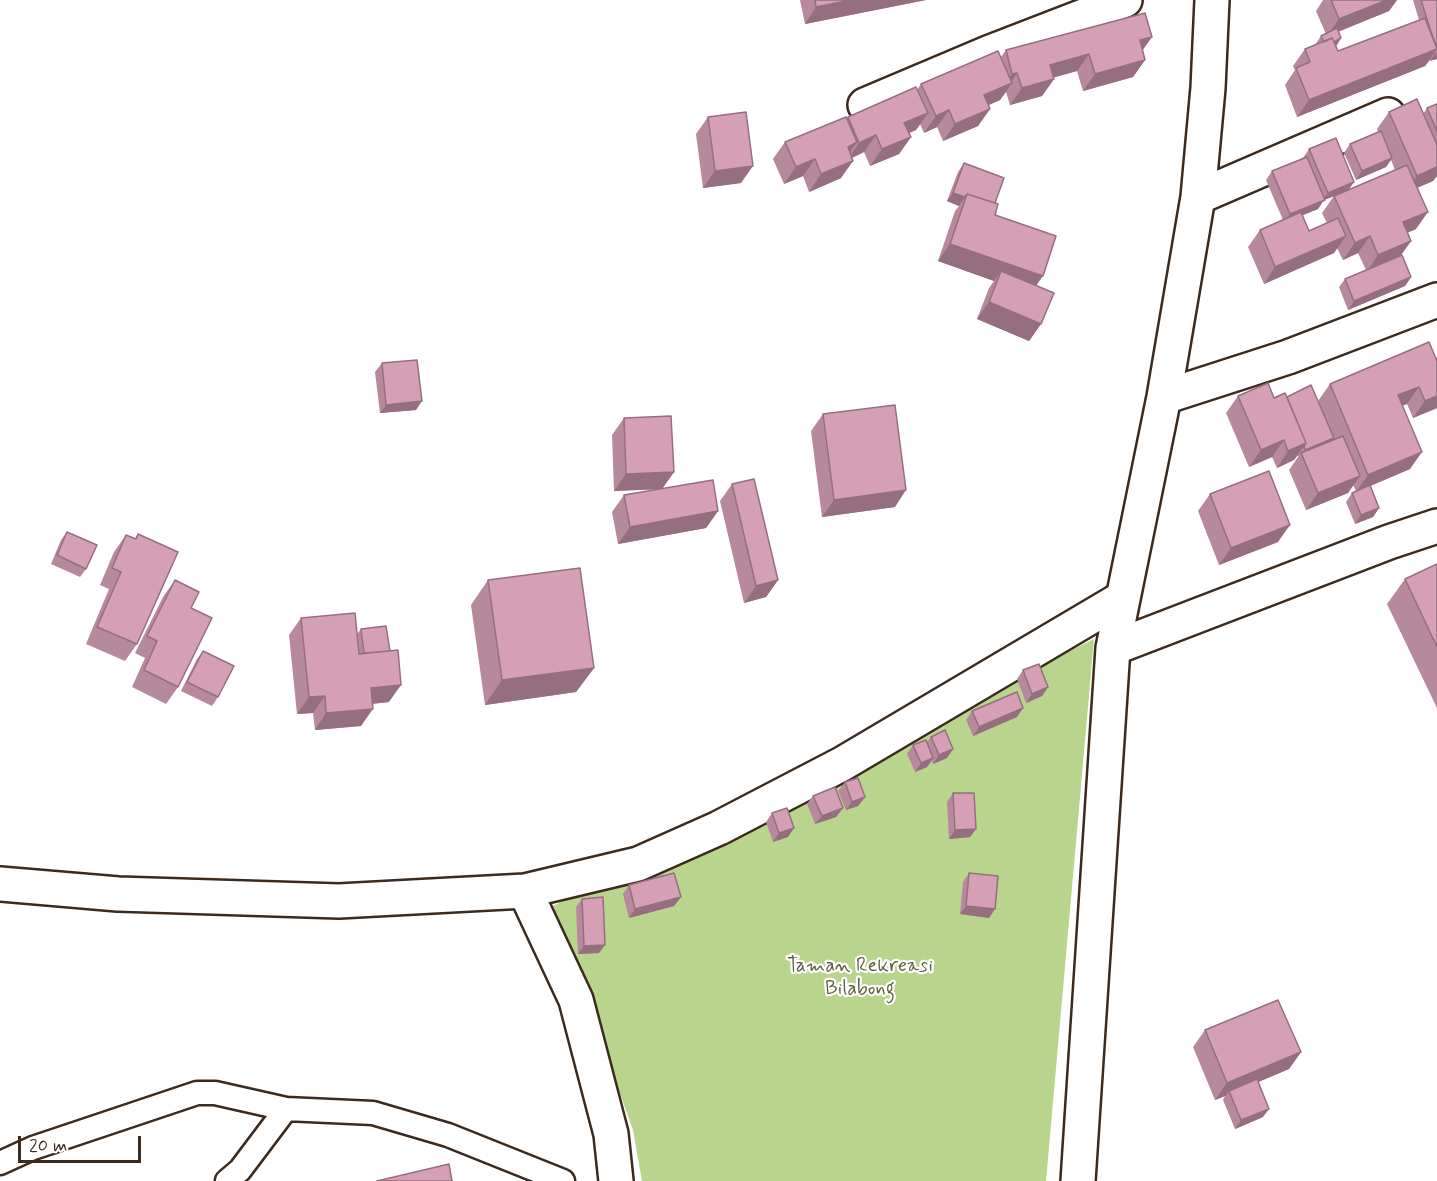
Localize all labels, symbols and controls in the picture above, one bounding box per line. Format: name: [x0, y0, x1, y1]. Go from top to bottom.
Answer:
park label: Taman Rekreasi Bilabong: [787, 955, 933, 1002]
scale bar: [21, 1124, 144, 1162]
text: 20 m: [29, 1134, 67, 1158]

